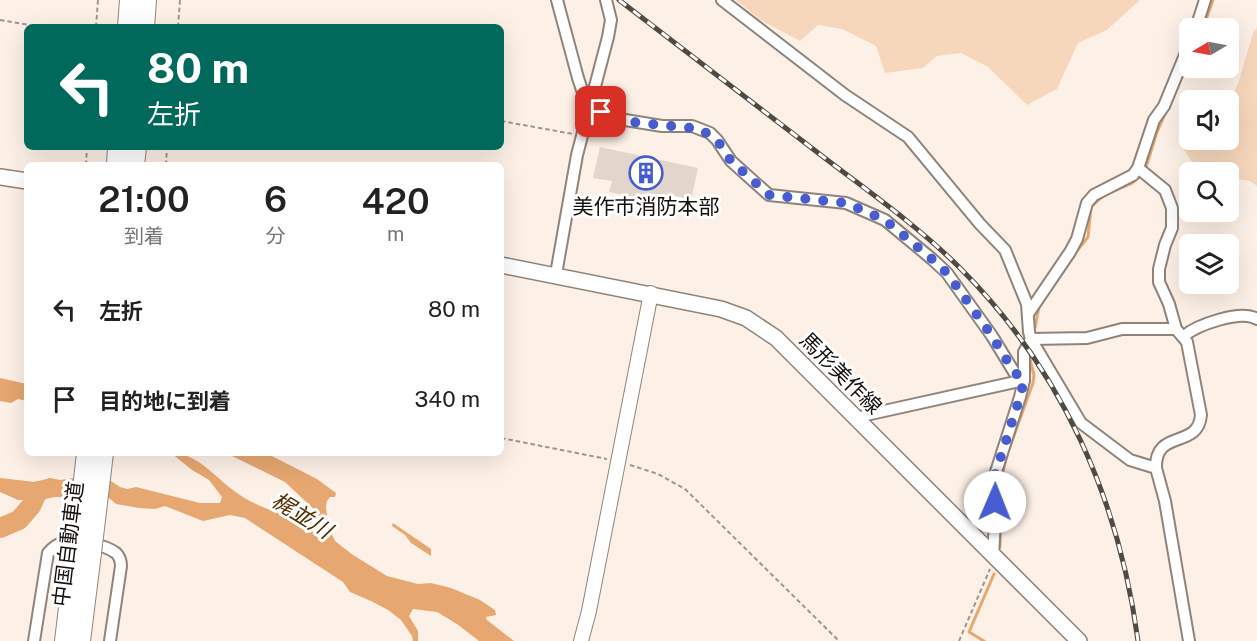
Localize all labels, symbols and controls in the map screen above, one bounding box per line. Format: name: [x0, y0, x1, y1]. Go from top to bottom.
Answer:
north arrow: [1179, 18, 1239, 78]
map controls: [1179, 18, 1239, 294]
text: 80 m: [147, 43, 249, 92]
icon: left: [48, 48, 126, 126]
pin: [575, 86, 626, 137]
button: sound: [1179, 90, 1239, 150]
icon: arrive: [584, 95, 617, 128]
text: 左折: [147, 98, 201, 130]
building icon: 美作市消防本部: [628, 155, 664, 191]
button: search: [1179, 162, 1239, 222]
text: 21:00: [98, 178, 190, 220]
text: 6: [264, 178, 287, 220]
text: 420: [362, 180, 430, 222]
place label: 美作市消防本部: [573, 194, 720, 219]
text: m: [387, 222, 404, 246]
text: 到着: [124, 224, 164, 248]
text: 分: [266, 224, 286, 248]
button: layers: [1179, 234, 1239, 294]
icon: left: [48, 293, 81, 326]
text: 80 m: [428, 296, 480, 322]
text: 左折: [99, 298, 143, 324]
street label: 馬形美作線: [795, 327, 887, 419]
icon: arrive: [48, 383, 81, 416]
text: 340 m: [415, 386, 480, 412]
text: 目的地に到着: [99, 388, 231, 414]
position arrow: [963, 470, 1027, 534]
street label: 中国自動車道: [48, 480, 88, 608]
water label: 梶並川: [267, 486, 339, 545]

